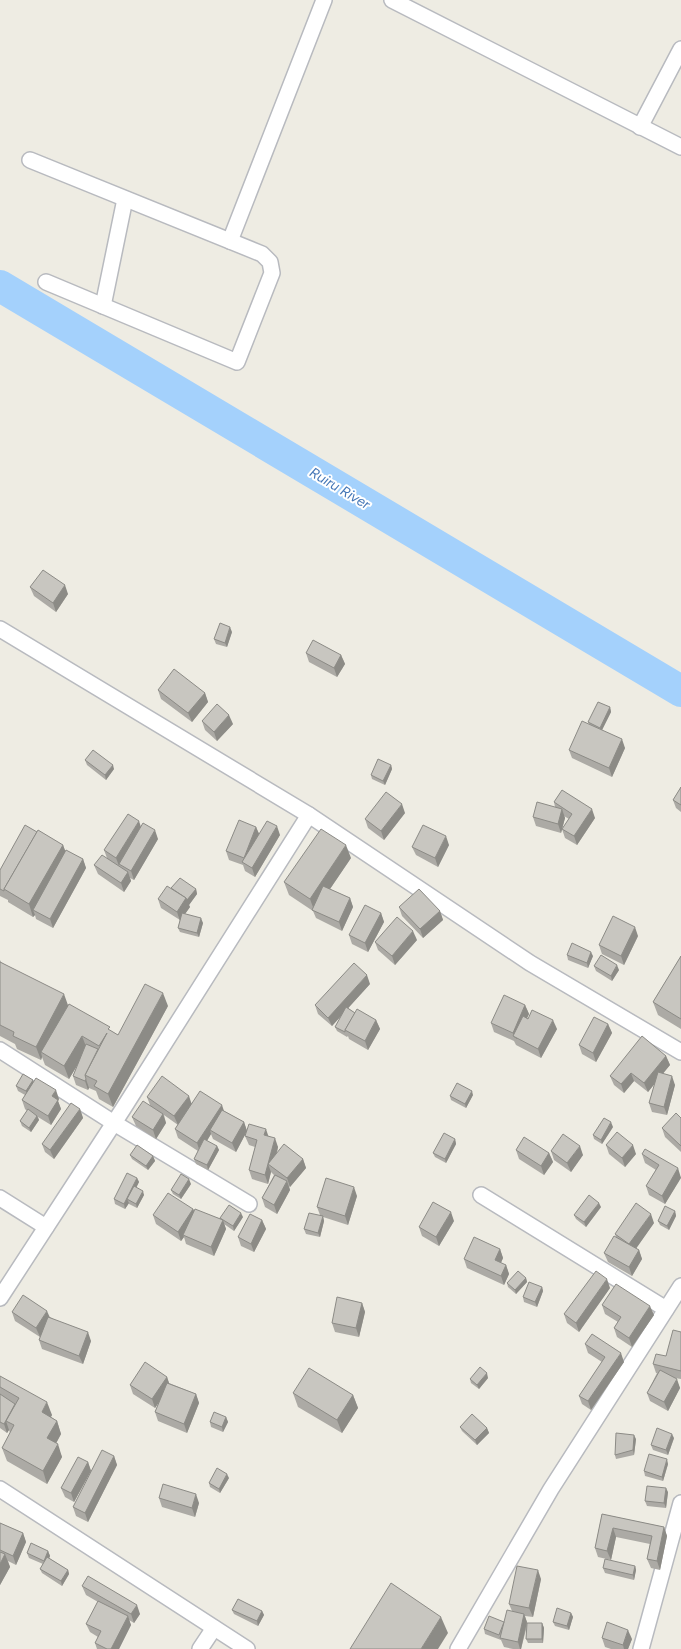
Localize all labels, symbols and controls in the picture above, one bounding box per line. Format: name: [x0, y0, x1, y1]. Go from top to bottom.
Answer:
water label: Ruiru River: [306, 464, 374, 514]

